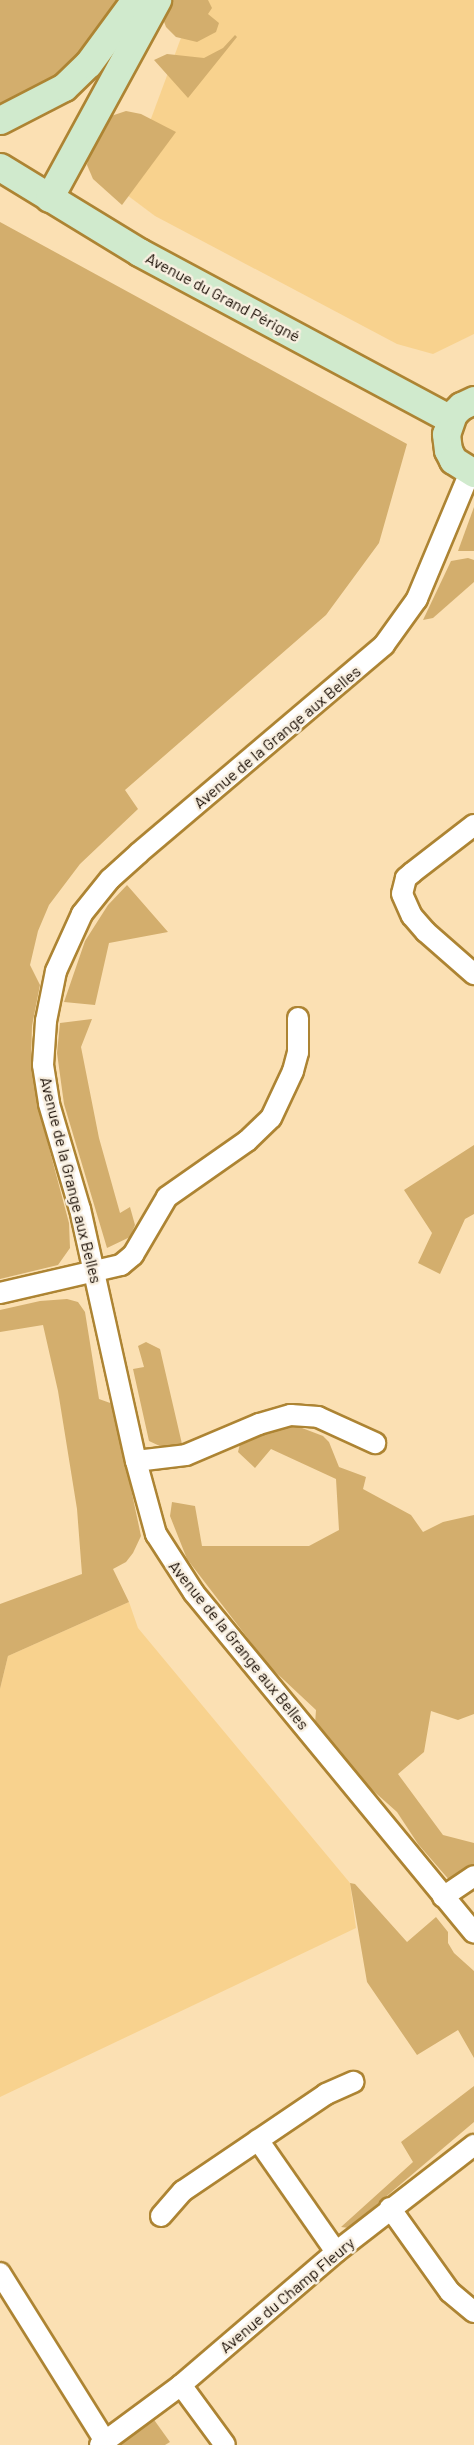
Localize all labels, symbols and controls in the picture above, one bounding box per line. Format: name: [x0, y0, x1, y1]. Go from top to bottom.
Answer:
street label: Avenue du Grand Périgné: [143, 248, 303, 346]
street label: Avenue de la Grange aux Belles: [190, 662, 364, 812]
street label: Avenue de la Grange aux Belles: [36, 1075, 106, 1285]
street label: Avenue de la Grange aux Belles: [165, 1557, 313, 1733]
street label: Avenue du Champ Fleury: [216, 2233, 358, 2357]

